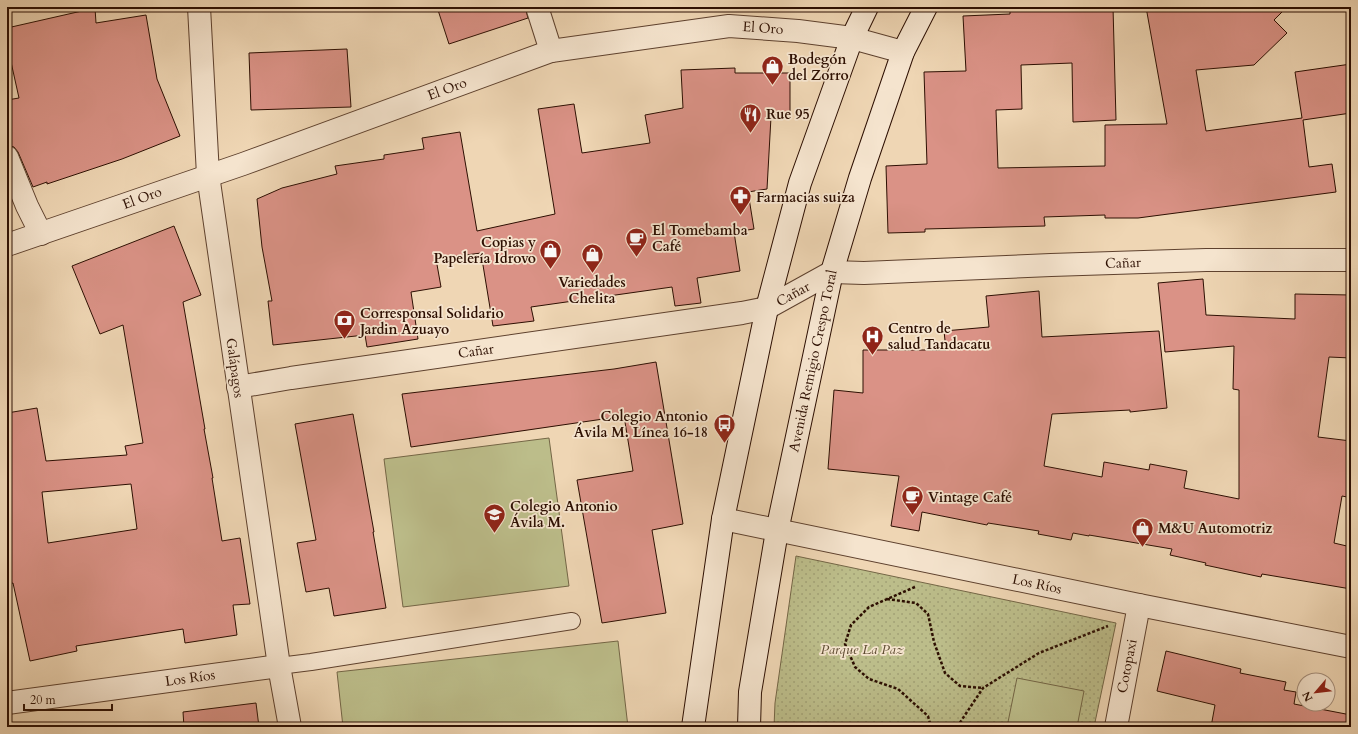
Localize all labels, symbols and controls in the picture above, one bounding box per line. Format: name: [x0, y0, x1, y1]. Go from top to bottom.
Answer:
street label: El Oro: [742, 17, 784, 39]
place label: Bodegón del Zorro: [788, 50, 849, 85]
shop icon: Bodegón del Zorro: [759, 54, 785, 87]
street label: El Oro: [425, 73, 470, 105]
restaurant icon: Rue 95: [738, 101, 764, 134]
place label: Rue 95: [766, 105, 810, 124]
street label: El Oro: [120, 182, 165, 214]
pharmacy icon: Farmacias suiza: [727, 184, 753, 217]
place label: Farmacias suiza: [756, 188, 855, 207]
place label: El Tomebamba Café: [652, 221, 748, 256]
cafe icon: El Tomebamba Café: [623, 225, 649, 258]
place label: Copias y Papelería Idrovo: [433, 233, 536, 268]
shop icon: Copias y Papelería Idrovo: [538, 237, 564, 270]
shop icon: Variedades Chelita: [579, 241, 605, 274]
street label: Cañar: [1105, 253, 1142, 273]
street label: Avenida Remigio Crespo Toral: [784, 268, 842, 454]
place label: Variedades Chelita: [558, 273, 626, 308]
street label: Cañar: [773, 277, 814, 311]
place label: Corresponsal Solidario Jardin Azuayo: [358, 304, 504, 339]
bank icon: Corresponsal Solidario Jardin Azuayo: [332, 308, 358, 341]
place label: Centro de salud Tandacatu: [888, 319, 990, 354]
hospital icon: Centro de salud Tandacatu: [859, 323, 885, 356]
street label: Galápagos: [221, 337, 249, 400]
street label: Cañar: [457, 339, 496, 363]
place label: Colegio Antonio Ávila M. Línea 16-18: [574, 407, 708, 442]
bus stop icon: Colegio Antonio Ávila M. Línea 16-18: [711, 411, 737, 444]
cafe icon: Vintage Café: [899, 484, 925, 517]
place label: Vintage Café: [928, 488, 1012, 507]
place label: Colegio Antonio Ávila M.: [510, 497, 618, 532]
school or university icon: Colegio Antonio Ávila M.: [482, 501, 508, 534]
shop icon: M&U Automotriz: [1130, 515, 1156, 548]
place label: M&U Automotriz: [1158, 519, 1273, 538]
street label: Los Ríos: [1010, 569, 1064, 599]
street label: Cotopaxi: [1112, 637, 1142, 695]
park label: Parque La Paz: [820, 640, 904, 659]
street label: Los Ríos: [164, 665, 217, 691]
north arrow: [1296, 672, 1336, 712]
scale bar: [24, 686, 112, 712]
text: N: [1299, 688, 1316, 704]
text: 20 m: [30, 692, 57, 708]

